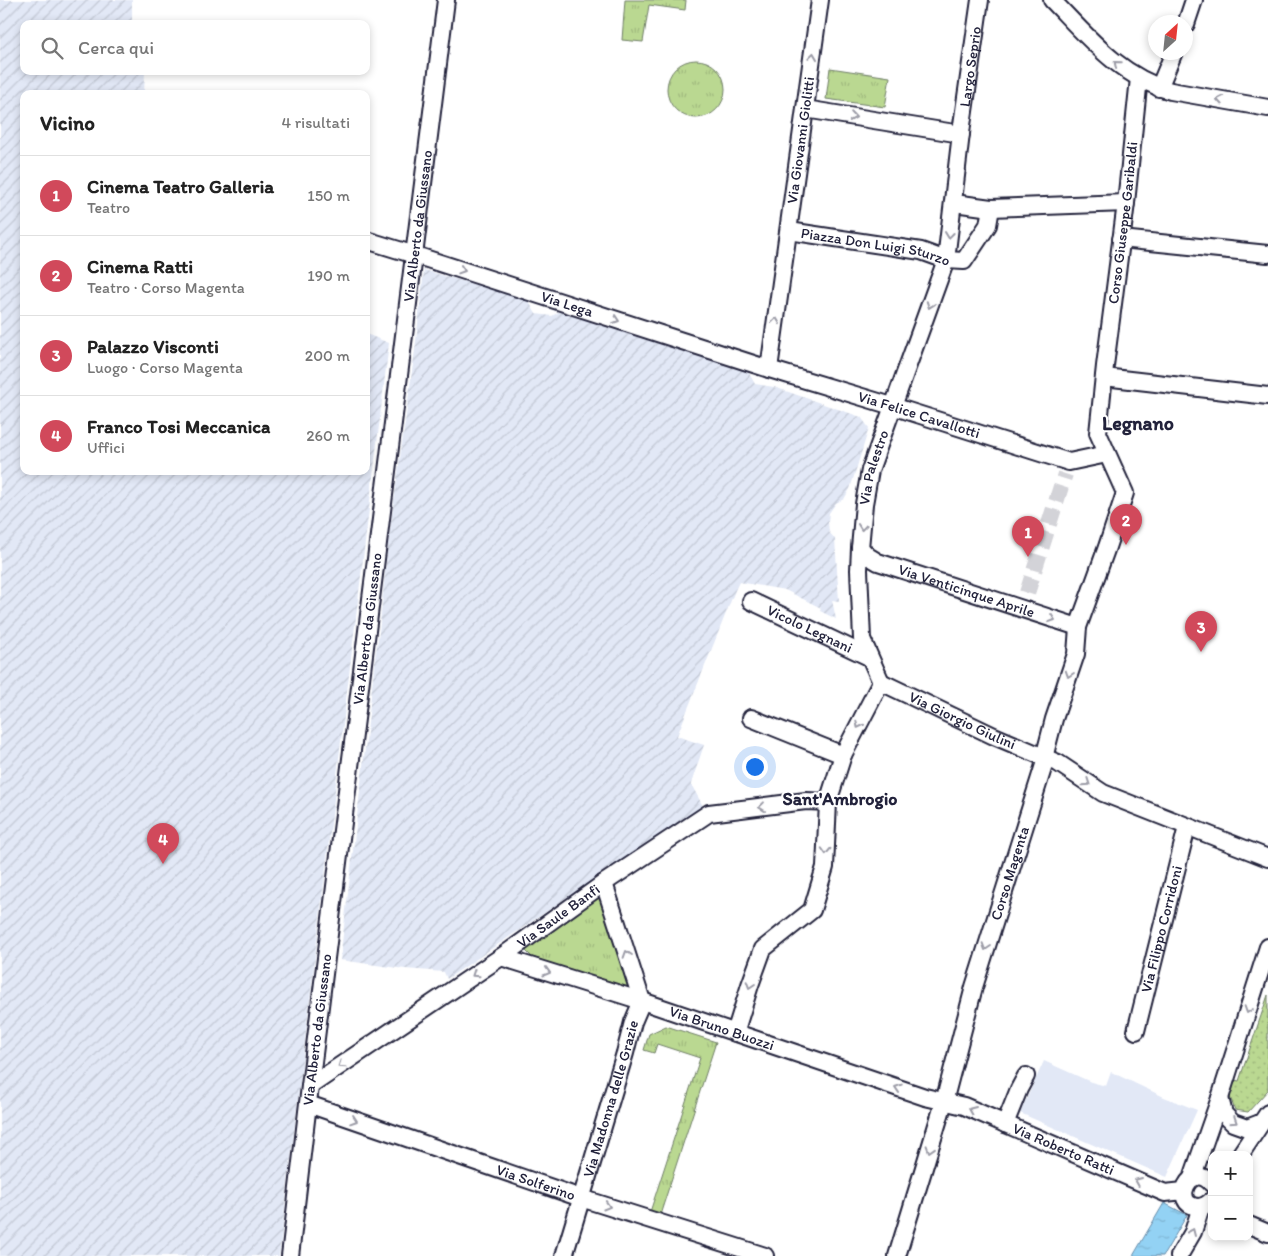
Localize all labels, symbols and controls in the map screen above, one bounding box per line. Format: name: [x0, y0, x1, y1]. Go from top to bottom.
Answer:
north arrow: [1148, 15, 1193, 60]
search box: [20, 20, 370, 75]
street label: Largo Seprio: [956, 25, 985, 108]
icon: search: [38, 34, 66, 62]
text: Cerca qui: [78, 36, 154, 59]
one-way arrow: [807, 52, 818, 60]
one-way arrow: [1113, 60, 1122, 69]
street label: Via Giovanni Giolitti: [783, 76, 818, 205]
one-way arrow: [1216, 95, 1224, 105]
text: Vicino: [40, 110, 95, 135]
one-way arrow: [849, 111, 857, 121]
text: 4 risultati: [282, 113, 350, 132]
street label: Corso Giuseppe Garibaldi: [1104, 141, 1141, 305]
street label: Via Alberto da Giussano: [399, 149, 436, 303]
text: Cinema Teatro Galleria: [87, 175, 274, 198]
text: 1: [52, 186, 60, 205]
text: 150 m: [307, 186, 350, 205]
text: Teatro: [87, 198, 130, 217]
street label: Piazza Don Luigi Sturzo: [800, 224, 953, 270]
one-way arrow: [945, 230, 955, 239]
text: Cinema Ratti: [87, 255, 193, 278]
one-way arrow: [457, 264, 465, 274]
text: 2: [52, 266, 60, 285]
text: 190 m: [307, 266, 350, 285]
text: Teatro · Corso Magenta: [87, 278, 245, 297]
street label: Via Lega: [539, 287, 596, 321]
one-way arrow: [926, 301, 936, 309]
one-way arrow: [611, 314, 620, 324]
one-way arrow: [770, 316, 780, 325]
text: Palazzo Visconti: [87, 335, 219, 358]
text: 3: [52, 346, 60, 365]
text: 200 m: [305, 346, 350, 365]
text: Luogo · Corso Magenta: [87, 358, 243, 377]
street label: Via Felice Cavallotti: [856, 387, 982, 442]
district label: Legnano: [1102, 411, 1174, 436]
text: Franco Tosi Meccanica: [87, 415, 270, 438]
text: 4: [51, 426, 61, 445]
text: 260 m: [306, 426, 350, 445]
street label: Via Palestro: [855, 428, 893, 506]
text: Uffici: [87, 438, 125, 457]
pin: 2: [1110, 504, 1142, 545]
pin: 1: [1012, 516, 1044, 557]
one-way arrow: [857, 523, 868, 531]
street label: Via Alberto da Giussano: [349, 552, 386, 706]
street label: Via Venticinque Aprile: [896, 560, 1037, 621]
street label: Vicolo Legnani: [764, 601, 855, 657]
pin: 3: [1185, 611, 1217, 652]
one-way arrow: [1047, 613, 1056, 623]
one-way arrow: [1065, 670, 1075, 678]
street label: Via Giorgio Giulini: [906, 688, 1019, 753]
one-way arrow: [855, 720, 865, 729]
your location: [742, 754, 768, 780]
one-way arrow: [1082, 776, 1091, 786]
district label: Sant'Ambrogio: [783, 788, 897, 810]
one-way arrow: [758, 801, 766, 812]
pin: 4: [147, 823, 179, 864]
street label: Corso Magenta: [987, 824, 1033, 922]
one-way arrow: [821, 847, 831, 855]
street label: Via Filippo Corridoni: [1137, 864, 1186, 995]
street label: Via Saule Banfi: [513, 880, 603, 952]
one-way arrow: [982, 942, 992, 951]
one-way arrow: [623, 951, 633, 959]
street label: Via Alberto da Giussano: [299, 953, 335, 1106]
one-way arrow: [542, 966, 551, 976]
one-way arrow: [472, 968, 481, 977]
one-way arrow: [746, 980, 756, 989]
street label: Via Bruno Buozzi: [667, 1002, 777, 1054]
one-way arrow: [1243, 1005, 1253, 1014]
street label: Via Madonna delle Grazie: [579, 1018, 642, 1179]
one-way arrow: [337, 1059, 346, 1068]
one-way arrow: [894, 1084, 902, 1094]
one-way arrow: [968, 1105, 977, 1116]
one-way arrow: [349, 1114, 358, 1124]
one-way arrow: [1228, 1115, 1238, 1124]
street label: Via Roberto Ratti: [1010, 1119, 1117, 1179]
one-way arrow: [925, 1144, 935, 1152]
map controls: [1208, 1151, 1253, 1241]
button: +: [1208, 1151, 1253, 1196]
street label: Via Solferino: [494, 1161, 578, 1204]
one-way arrow: [1134, 1177, 1143, 1187]
button: −: [1208, 1196, 1253, 1241]
one-way arrow: [602, 1201, 611, 1211]
one-way arrow: [1185, 1228, 1196, 1237]

